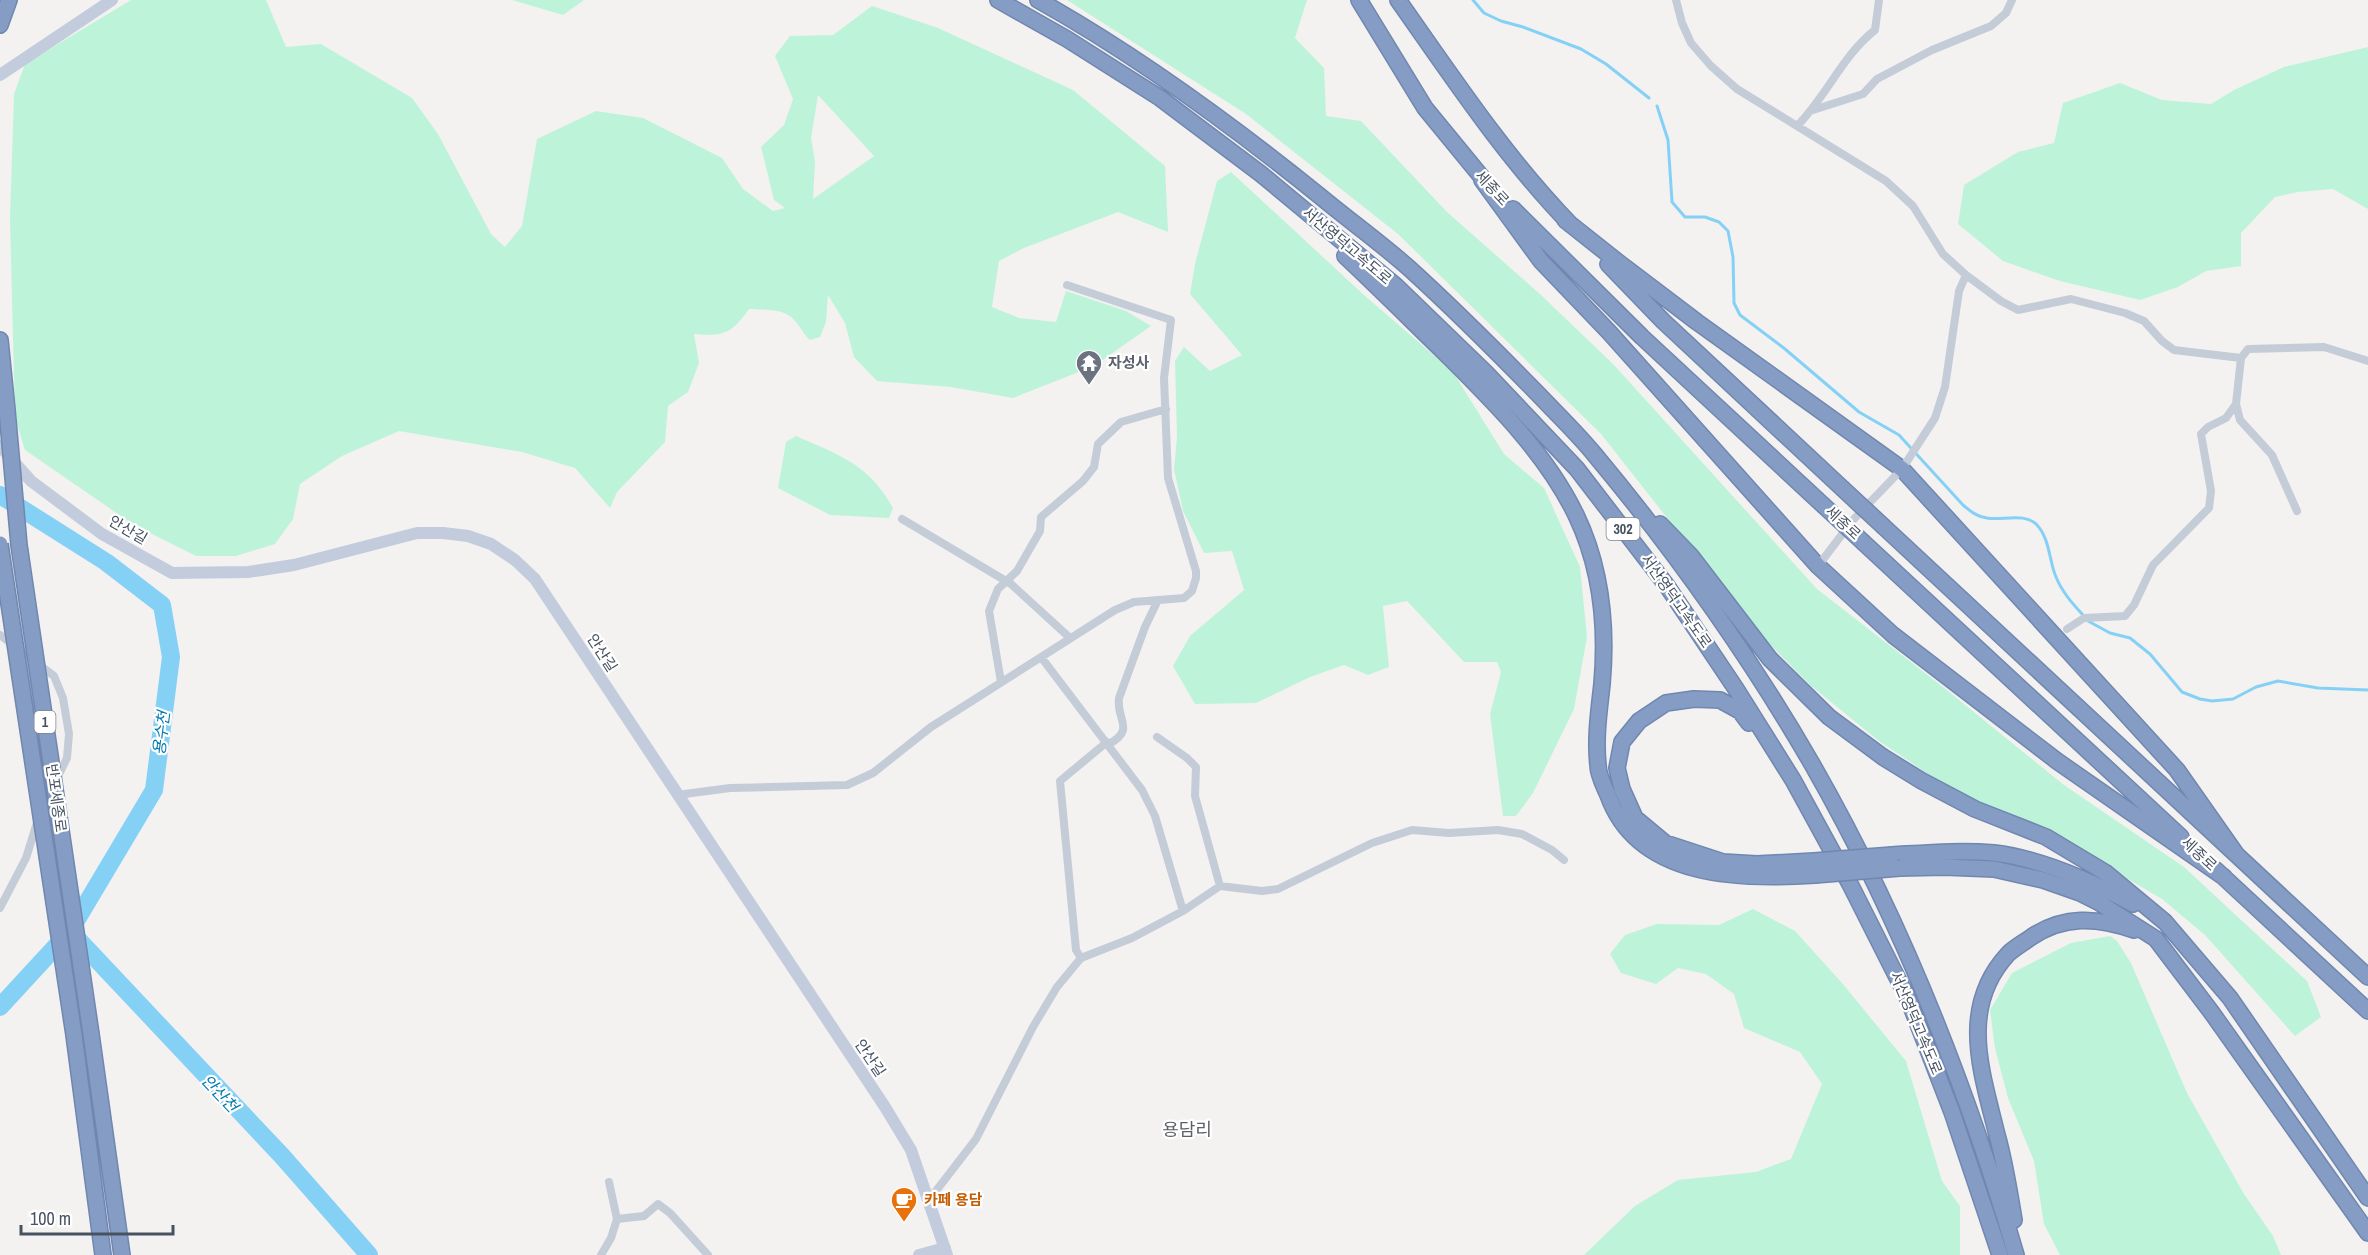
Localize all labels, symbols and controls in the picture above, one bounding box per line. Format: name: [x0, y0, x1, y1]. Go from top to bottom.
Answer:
street label: 세종로: [1471, 165, 1514, 210]
street label: 서산영덕고속도로: [1298, 202, 1396, 289]
temple icon: 자성사: [1074, 348, 1104, 386]
place label: 자성사: [1108, 352, 1150, 373]
street label: 세종로: [1821, 501, 1866, 544]
street label: 안산길: [105, 510, 151, 549]
road number: 302: [1606, 518, 1640, 540]
street label: 서산영덕고속도로: [1636, 549, 1717, 652]
street label: 안산길: [582, 630, 623, 676]
water label: 용수천: [147, 707, 175, 756]
road number: 1: [34, 711, 56, 733]
street label: 반포세종로: [41, 762, 72, 834]
street label: 세종로: [2177, 832, 2222, 875]
street label: 서산영덕고속도로: [1885, 968, 1948, 1078]
street label: 안산길: [850, 1035, 891, 1081]
water label: 안산천: [197, 1069, 245, 1118]
district label: 용담리: [1162, 1117, 1212, 1142]
cafe icon: 카페 용담: [889, 1185, 919, 1223]
place label: 카페 용담: [924, 1189, 983, 1210]
scale bar: [21, 1198, 172, 1236]
text: 100 m: [30, 1206, 71, 1231]

